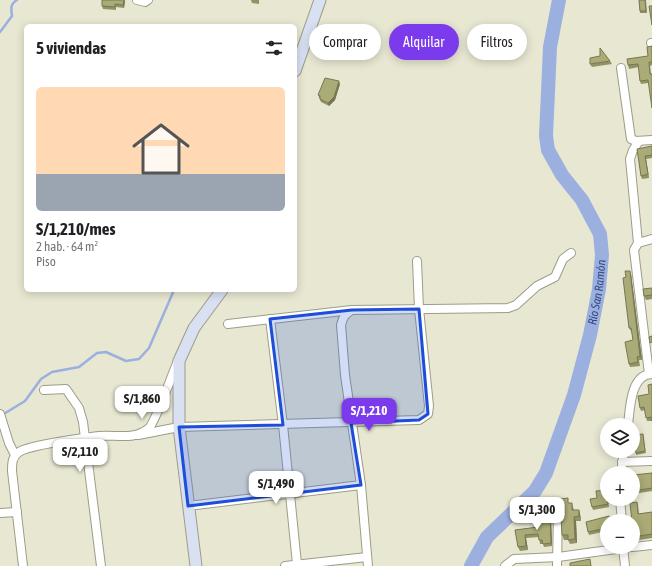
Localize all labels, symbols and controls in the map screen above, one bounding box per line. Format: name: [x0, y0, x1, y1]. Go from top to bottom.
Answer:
chip: Comprar: [309, 24, 381, 60]
chip: Alquilar: [389, 24, 459, 60]
chip: Filtros: [467, 24, 527, 60]
icon: filters: [263, 37, 285, 59]
text: 5 viviendas: [36, 38, 106, 58]
icon: home: [125, 113, 197, 185]
text: S/1,210/mes: [36, 219, 116, 239]
text: 2 hab. · 64 m²: [36, 239, 98, 254]
text: Piso: [36, 254, 56, 269]
water label: Río San Ramón: [585, 259, 609, 326]
pin: S/1,860: [105, 386, 179, 420]
text: S/1,860: [124, 391, 160, 406]
pin: S/1,210: [332, 398, 406, 432]
text: S/1,210: [351, 403, 387, 418]
map controls: [600, 418, 640, 554]
button: layers: [600, 418, 640, 458]
pin: S/2,110: [43, 439, 117, 473]
text: S/2,110: [62, 444, 98, 459]
button: +: [600, 466, 640, 506]
pin: S/1,490: [239, 471, 313, 505]
text: S/1,490: [258, 476, 294, 491]
pin: S/1,300: [500, 497, 574, 531]
text: S/1,300: [519, 502, 555, 517]
button: −: [600, 514, 640, 554]

